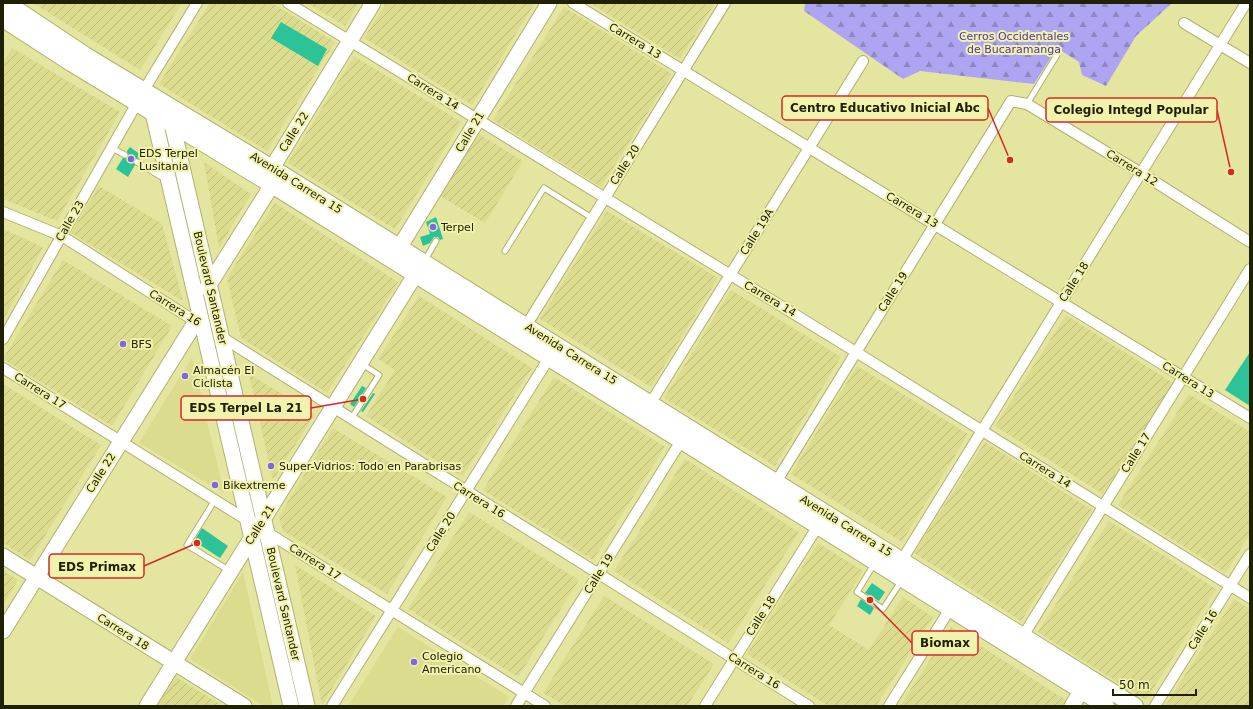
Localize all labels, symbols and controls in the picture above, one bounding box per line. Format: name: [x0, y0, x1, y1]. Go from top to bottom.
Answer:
street label: Carrera 13: [607, 20, 663, 62]
park label: Cerros Occidentales de Bucaramanga: [959, 30, 1069, 56]
street label: Carrera 14: [405, 71, 461, 113]
callout: Centro Educativo Inicial Abc: [782, 96, 988, 120]
callout: Colegio Integd Popular: [1046, 98, 1217, 122]
text: Centro Educativo Inicial Abc: [790, 101, 980, 115]
text: Colegio Integd Popular: [1054, 103, 1209, 117]
street label: Calle 21: [453, 109, 487, 155]
street label: Calle 22: [277, 110, 311, 154]
street label: Calle 20: [608, 143, 642, 187]
place label: EDS Terpel Lusitania: [139, 147, 198, 173]
street label: Carrera 12: [1104, 147, 1160, 189]
street label: Avenida Carrera 15: [248, 149, 344, 217]
marker: EDS Terpel Lusitania: [126, 154, 136, 164]
street label: Carrera 13: [884, 189, 940, 231]
street label: Calle 23: [53, 198, 87, 244]
street label: Calle 19A: [738, 206, 777, 258]
place label: Terpel: [440, 221, 474, 234]
marker: Terpel: [428, 222, 438, 232]
street label: Boulevard Santander: [191, 230, 230, 346]
street label: Calle 18: [1057, 260, 1091, 304]
street label: Calle 19: [876, 270, 910, 314]
street label: Carrera 14: [742, 278, 798, 320]
street label: Carrera 16: [147, 287, 203, 329]
street label: Avenida Carrera 15: [523, 320, 619, 388]
place label: BFS: [131, 338, 152, 351]
marker: BFS: [118, 339, 128, 349]
street label: Carrera 13: [1160, 359, 1216, 401]
place label: Almacén El Ciclista: [193, 364, 254, 390]
street label: Carrera 17: [12, 370, 68, 412]
marker: Almacén El Ciclista: [180, 371, 190, 381]
callout: EDS Terpel La 21: [181, 396, 311, 420]
text: EDS Terpel La 21: [189, 401, 303, 415]
street label: Calle 17: [1119, 431, 1153, 475]
street label: Carrera 14: [1017, 449, 1073, 491]
street label: Calle 22: [84, 451, 118, 495]
place label: Super-Vidrios: Todo en Parabrisas: [279, 460, 462, 473]
marker: Super-Vidrios: Todo en Parabrisas: [266, 461, 276, 471]
place label: Bikextreme: [223, 479, 286, 492]
street label: Carrera 16: [451, 479, 507, 521]
marker: Bikextreme: [210, 480, 220, 490]
street label: Avenida Carrera 15: [798, 492, 894, 560]
street label: Calle 21: [243, 503, 277, 547]
street label: Calle 20: [424, 510, 458, 554]
street label: Carrera 17: [287, 541, 343, 583]
street label: Boulevard Santander: [264, 546, 303, 662]
street label: Calle 19: [582, 552, 616, 596]
callout: EDS Primax: [49, 554, 144, 578]
text: EDS Primax: [58, 560, 136, 574]
street label: Calle 18: [744, 594, 778, 638]
street label: Calle 16: [1186, 608, 1220, 652]
street label: Carrera 18: [95, 611, 151, 653]
callout: Biomax: [912, 631, 978, 655]
text: Biomax: [920, 636, 970, 650]
place label: Colegio Americano: [422, 650, 481, 676]
street label: Carrera 16: [726, 650, 782, 692]
marker: Colegio Americano: [409, 657, 419, 667]
scale bar: [1113, 671, 1196, 697]
text: 50 m: [1119, 678, 1150, 692]

